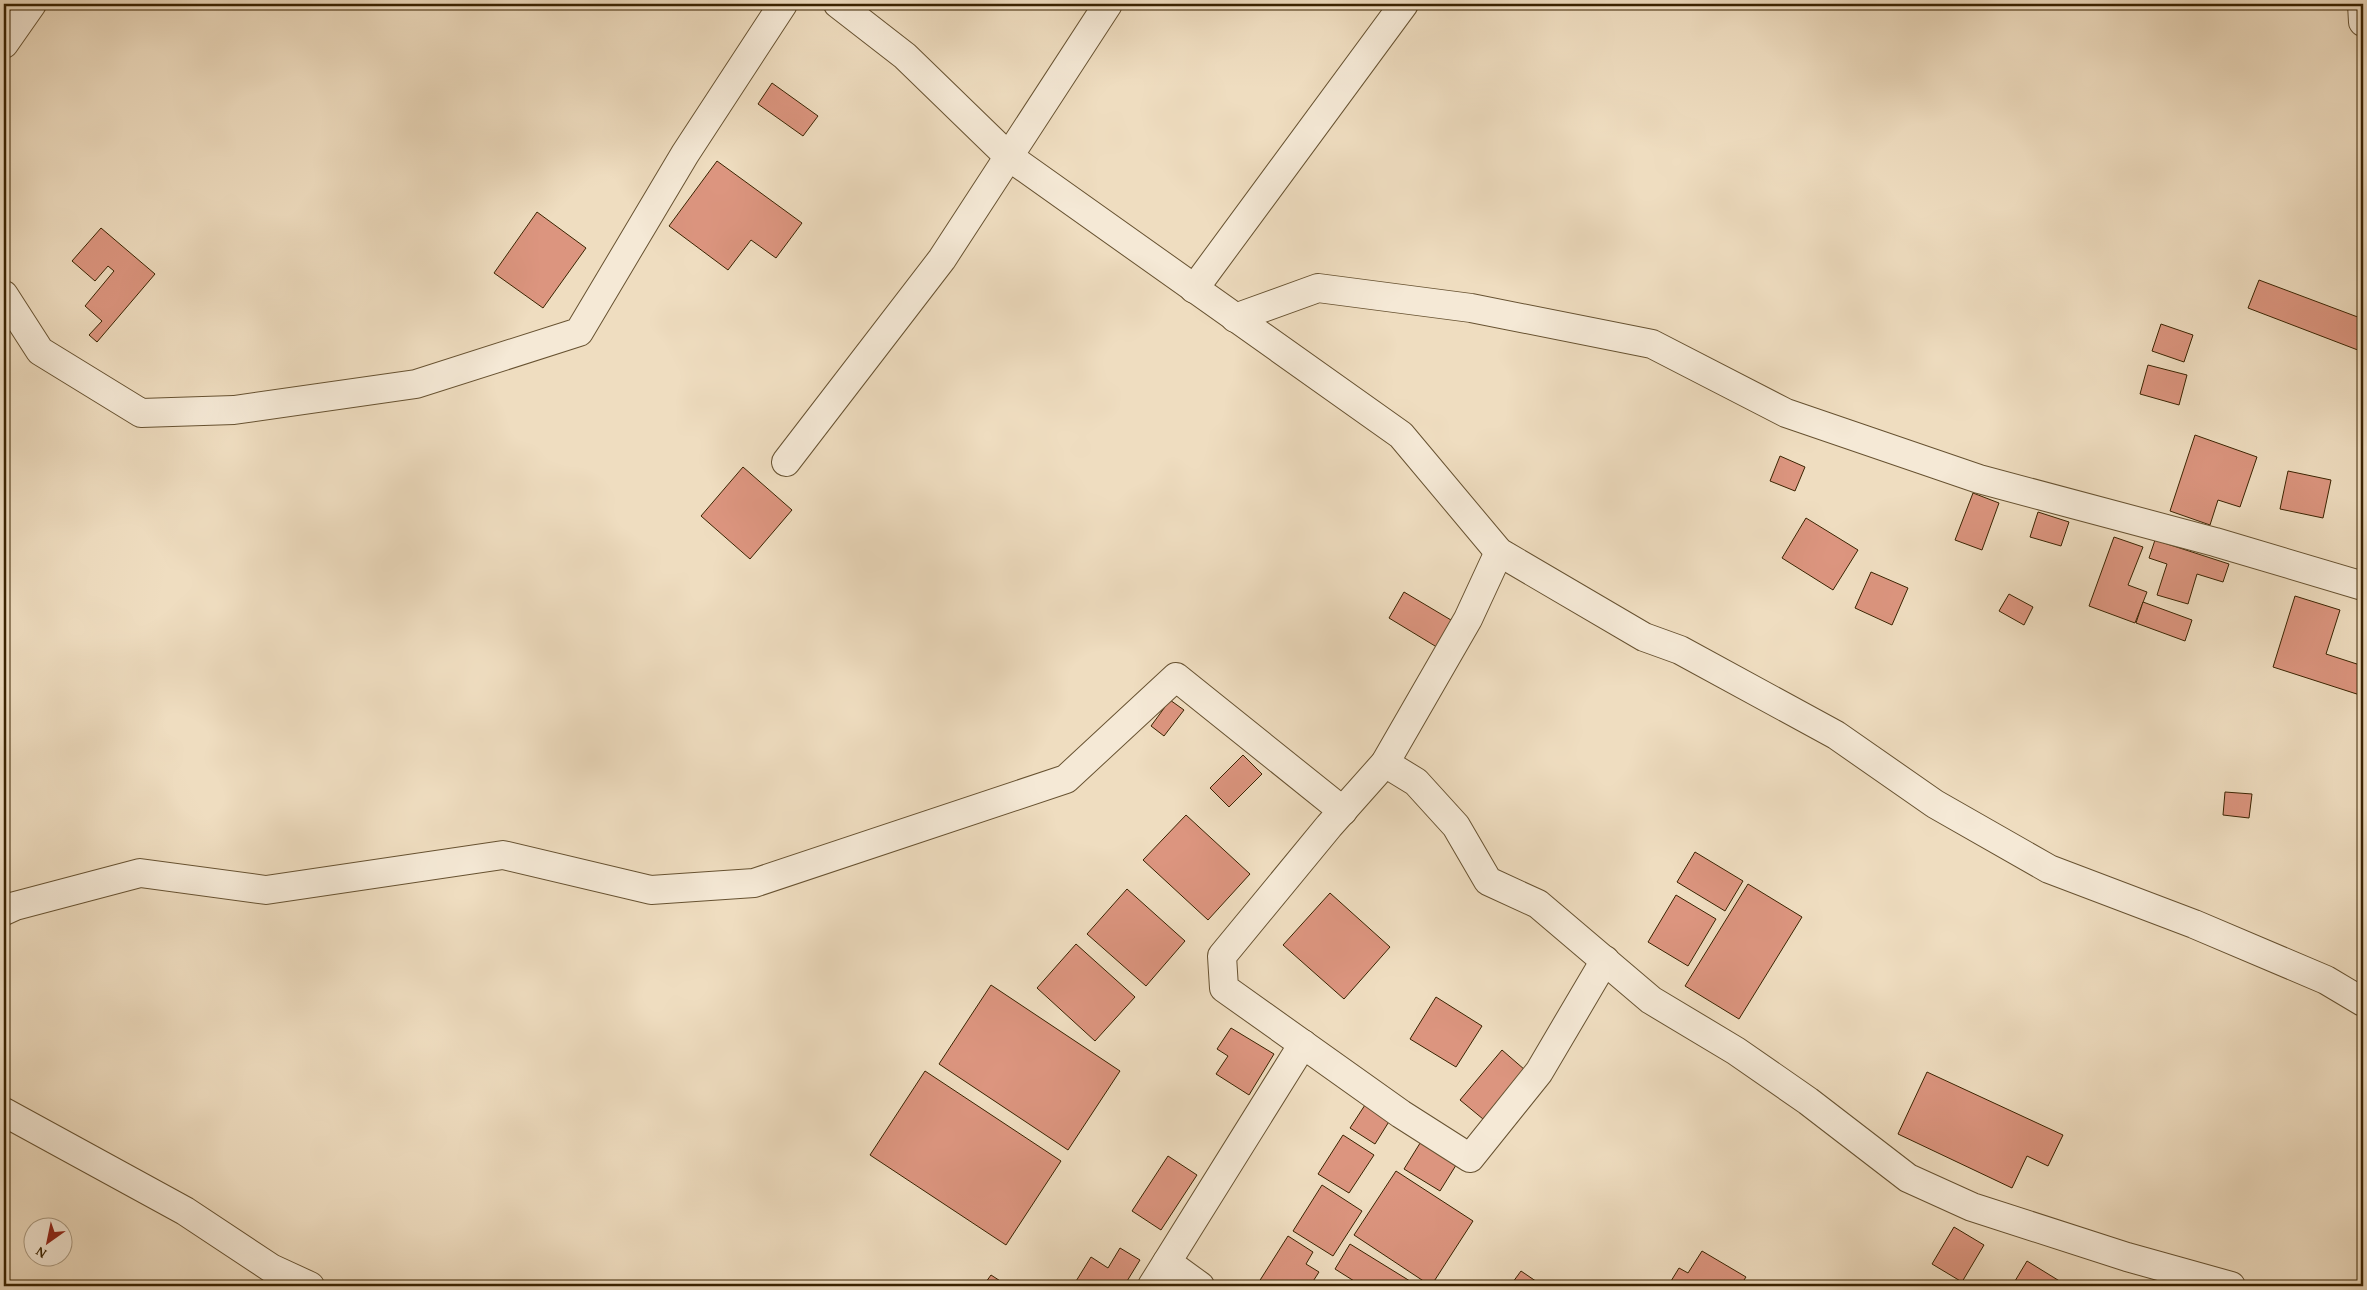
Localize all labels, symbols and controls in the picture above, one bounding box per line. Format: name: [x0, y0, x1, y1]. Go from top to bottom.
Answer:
north arrow: [22, 1218, 72, 1268]
text: N: [31, 1242, 50, 1264]

